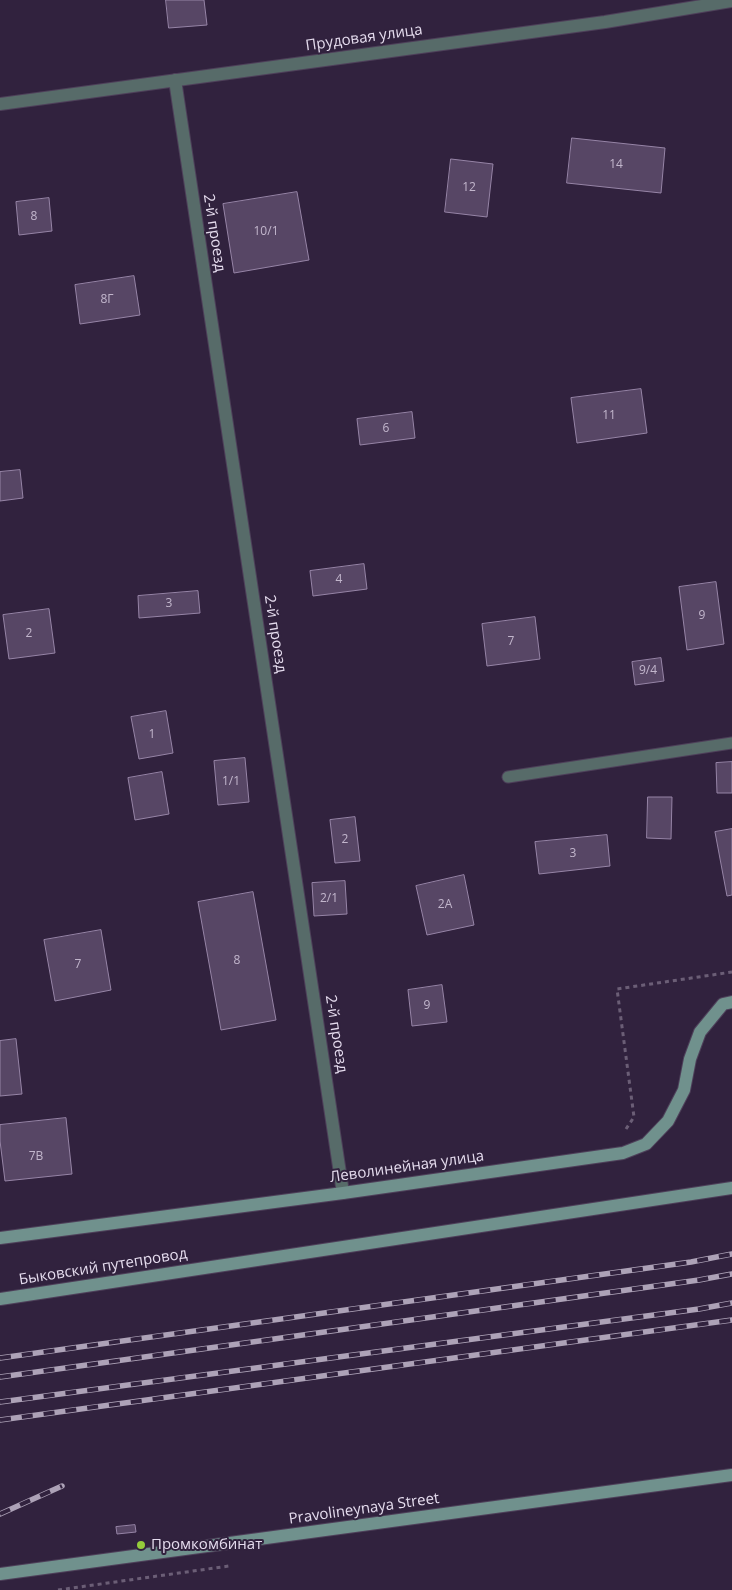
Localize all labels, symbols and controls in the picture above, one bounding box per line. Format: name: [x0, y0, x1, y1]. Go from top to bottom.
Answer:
street label: Прудовая улица: [304, 21, 424, 55]
house number: 14: [609, 158, 623, 172]
house number: 12: [462, 181, 476, 195]
street label: 2-й проезд: [199, 193, 229, 273]
house number: 8: [31, 210, 37, 224]
house number: 10/1: [254, 225, 278, 239]
house number: 8Г: [100, 293, 114, 307]
house number: 11: [602, 409, 616, 423]
house number: 6: [383, 422, 389, 436]
house number: 4: [336, 573, 342, 587]
street label: 2-й проезд: [260, 594, 290, 674]
house number: 3: [166, 597, 172, 611]
house number: 9: [699, 609, 705, 623]
house number: 2: [26, 627, 32, 641]
house number: 7: [508, 635, 514, 649]
house number: 9/4: [639, 664, 657, 678]
house number: 1: [149, 728, 155, 742]
house number: 1/1: [222, 775, 240, 789]
house number: 2: [342, 833, 348, 847]
house number: 3: [570, 847, 576, 861]
house number: 2/1: [320, 892, 338, 906]
house number: 2А: [438, 898, 452, 912]
house number: 8: [234, 954, 240, 968]
house number: 7: [75, 958, 81, 972]
street label: 2-й проезд: [321, 994, 351, 1074]
house number: 9: [424, 999, 430, 1013]
street label: Леволинейная улица: [329, 1147, 485, 1187]
house number: 7В: [29, 1150, 43, 1164]
street label: Быковский путепровод: [18, 1245, 188, 1289]
street label: Pravolineynaya Street: [288, 1490, 440, 1528]
place label: Промкомбинат: [151, 1536, 262, 1554]
marker: Промкомбинат: [135, 1539, 147, 1551]

